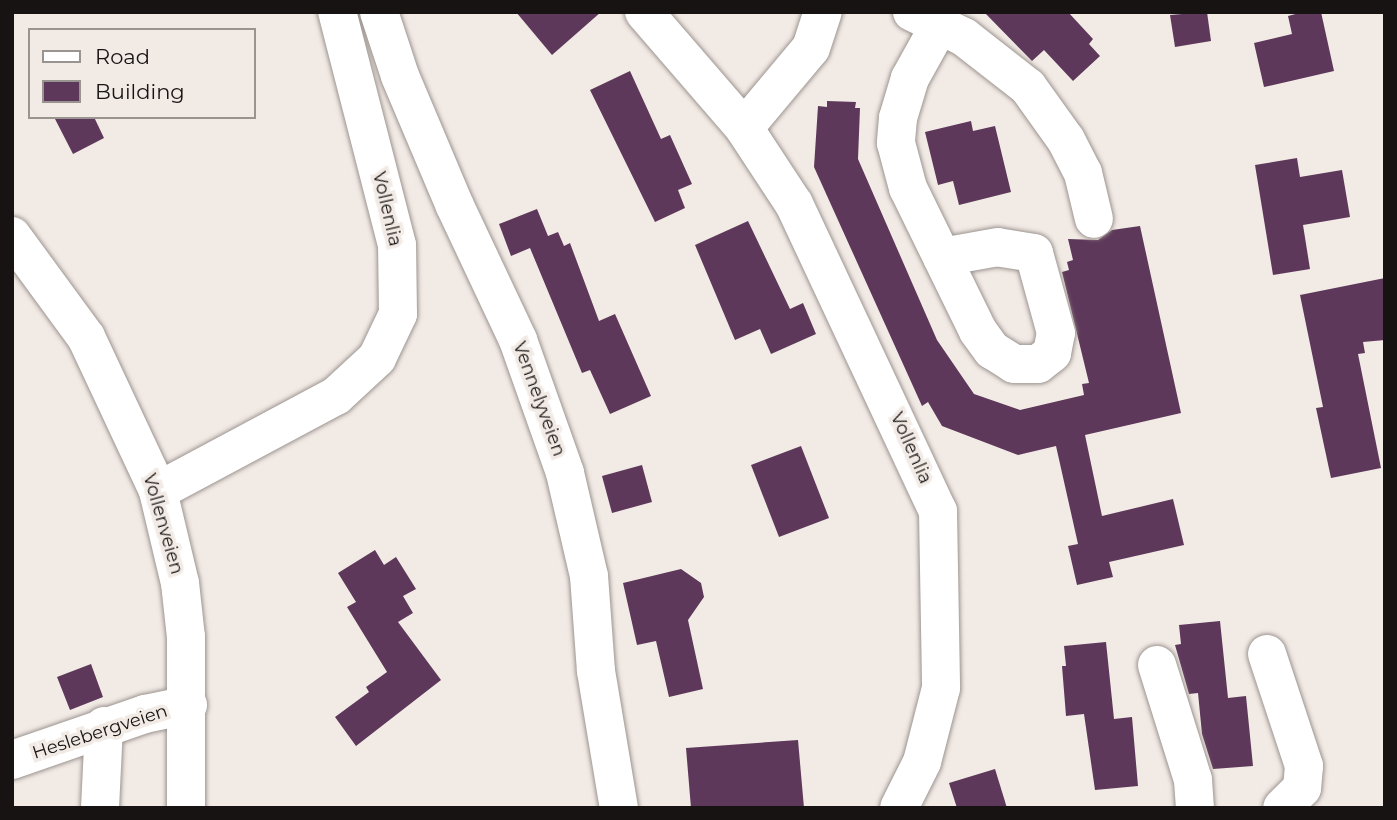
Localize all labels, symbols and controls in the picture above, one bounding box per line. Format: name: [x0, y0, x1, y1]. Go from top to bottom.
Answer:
legend: [28, 28, 256, 119]
text: Road: [95, 44, 150, 69]
text: Building: [95, 79, 185, 104]
street label: Vollenlia: [368, 170, 406, 248]
street label: Vennelyveien: [508, 339, 570, 459]
street label: Vollenlia: [886, 409, 936, 487]
street label: Vollenveien: [138, 471, 188, 577]
street label: Heslebergveien: [30, 700, 170, 764]

